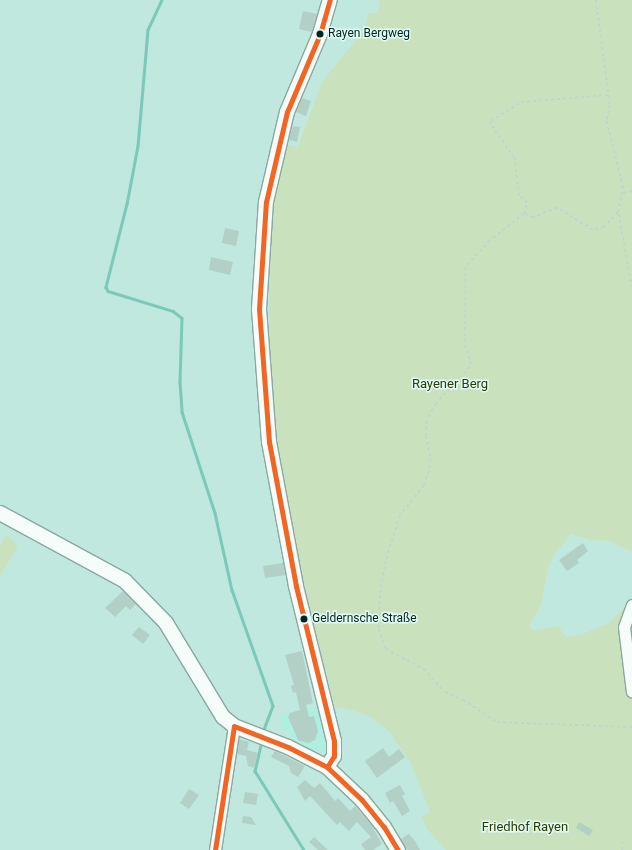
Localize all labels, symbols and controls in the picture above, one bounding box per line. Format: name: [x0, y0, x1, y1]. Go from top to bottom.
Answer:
place label: Rayen Bergweg: [328, 27, 410, 41]
marker: Rayen Bergweg: [315, 29, 325, 39]
park label: Rayener Berg: [412, 376, 488, 392]
place label: Geldernsche Straße: [312, 612, 417, 626]
marker: Geldernsche Straße: [299, 614, 309, 624]
park label: Friedhof Rayen: [482, 819, 568, 835]

